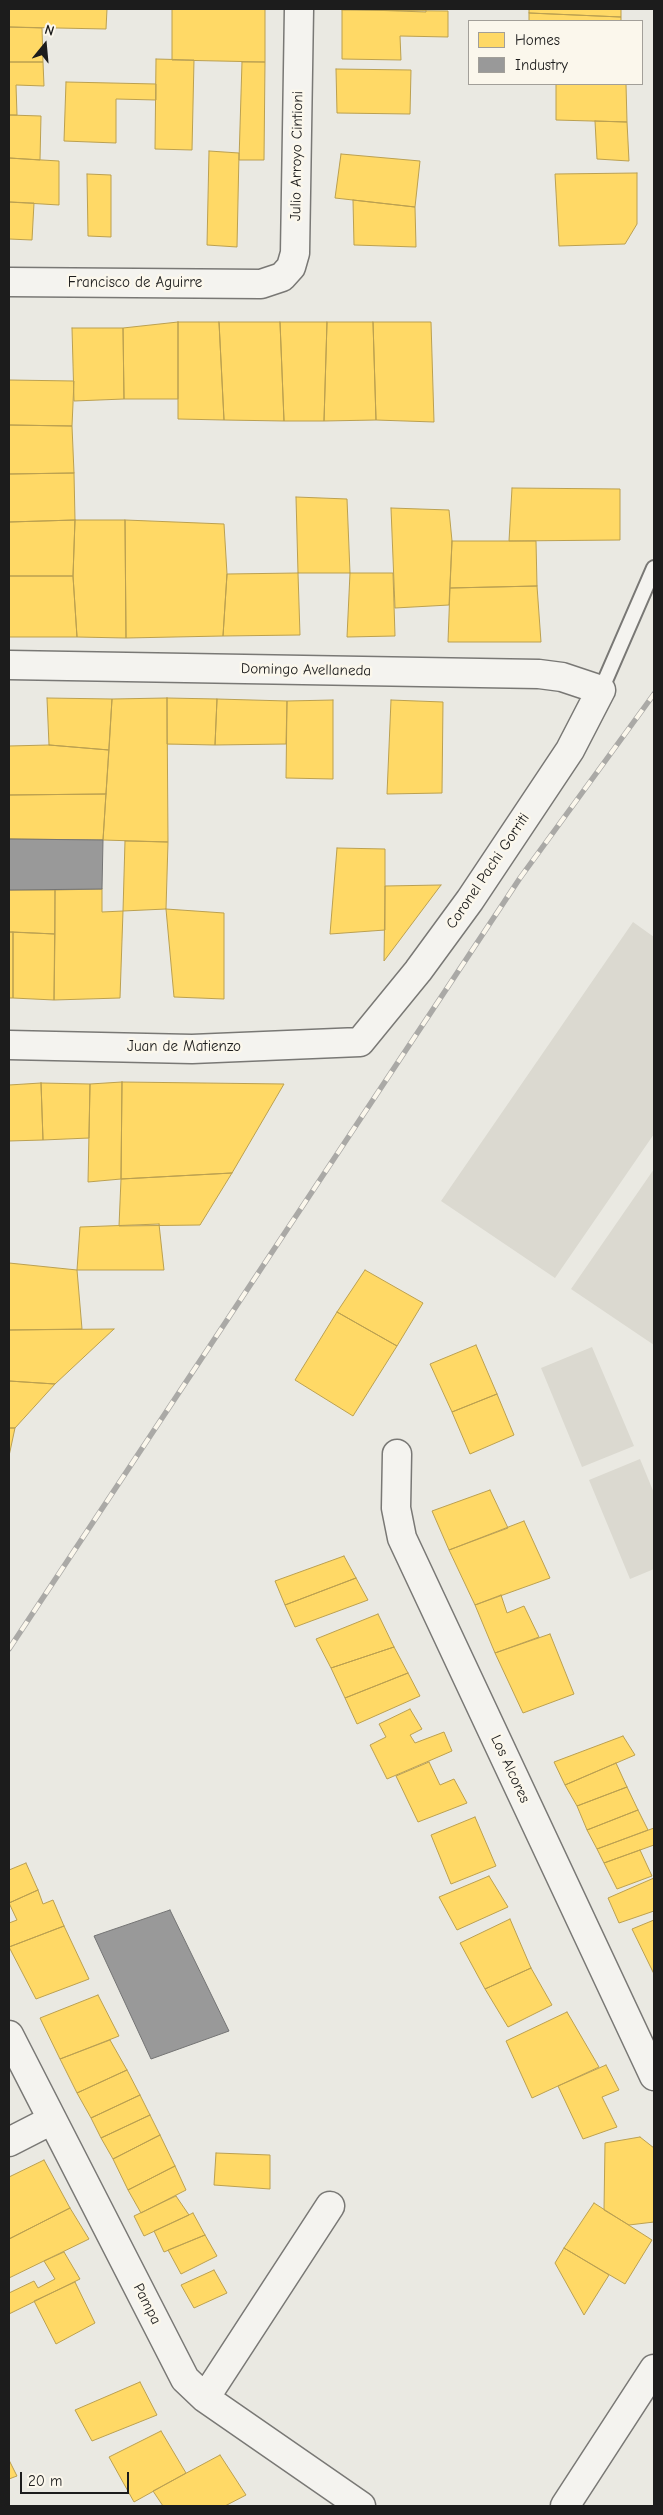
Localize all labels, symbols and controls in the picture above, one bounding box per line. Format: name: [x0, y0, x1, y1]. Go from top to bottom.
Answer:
north arrow: [20, 20, 70, 70]
legend: [468, 20, 643, 85]
text: N: [43, 21, 56, 40]
text: Homes: [515, 31, 560, 49]
text: Industry: [515, 56, 568, 74]
street label: Julio Arroyo Cintioni: [287, 91, 307, 221]
street label: Francisco de Aguirre: [68, 274, 202, 292]
street label: Domingo Avellaneda: [241, 660, 371, 680]
street label: Coronel Pachi Gorriti: [443, 810, 533, 932]
street label: Juan de Matienzo: [127, 1038, 241, 1056]
street label: Los Alcores: [486, 1732, 534, 1806]
street label: Pampa: [129, 2280, 165, 2328]
scale bar: [22, 2462, 131, 2494]
text: 20 m: [28, 2472, 62, 2490]

